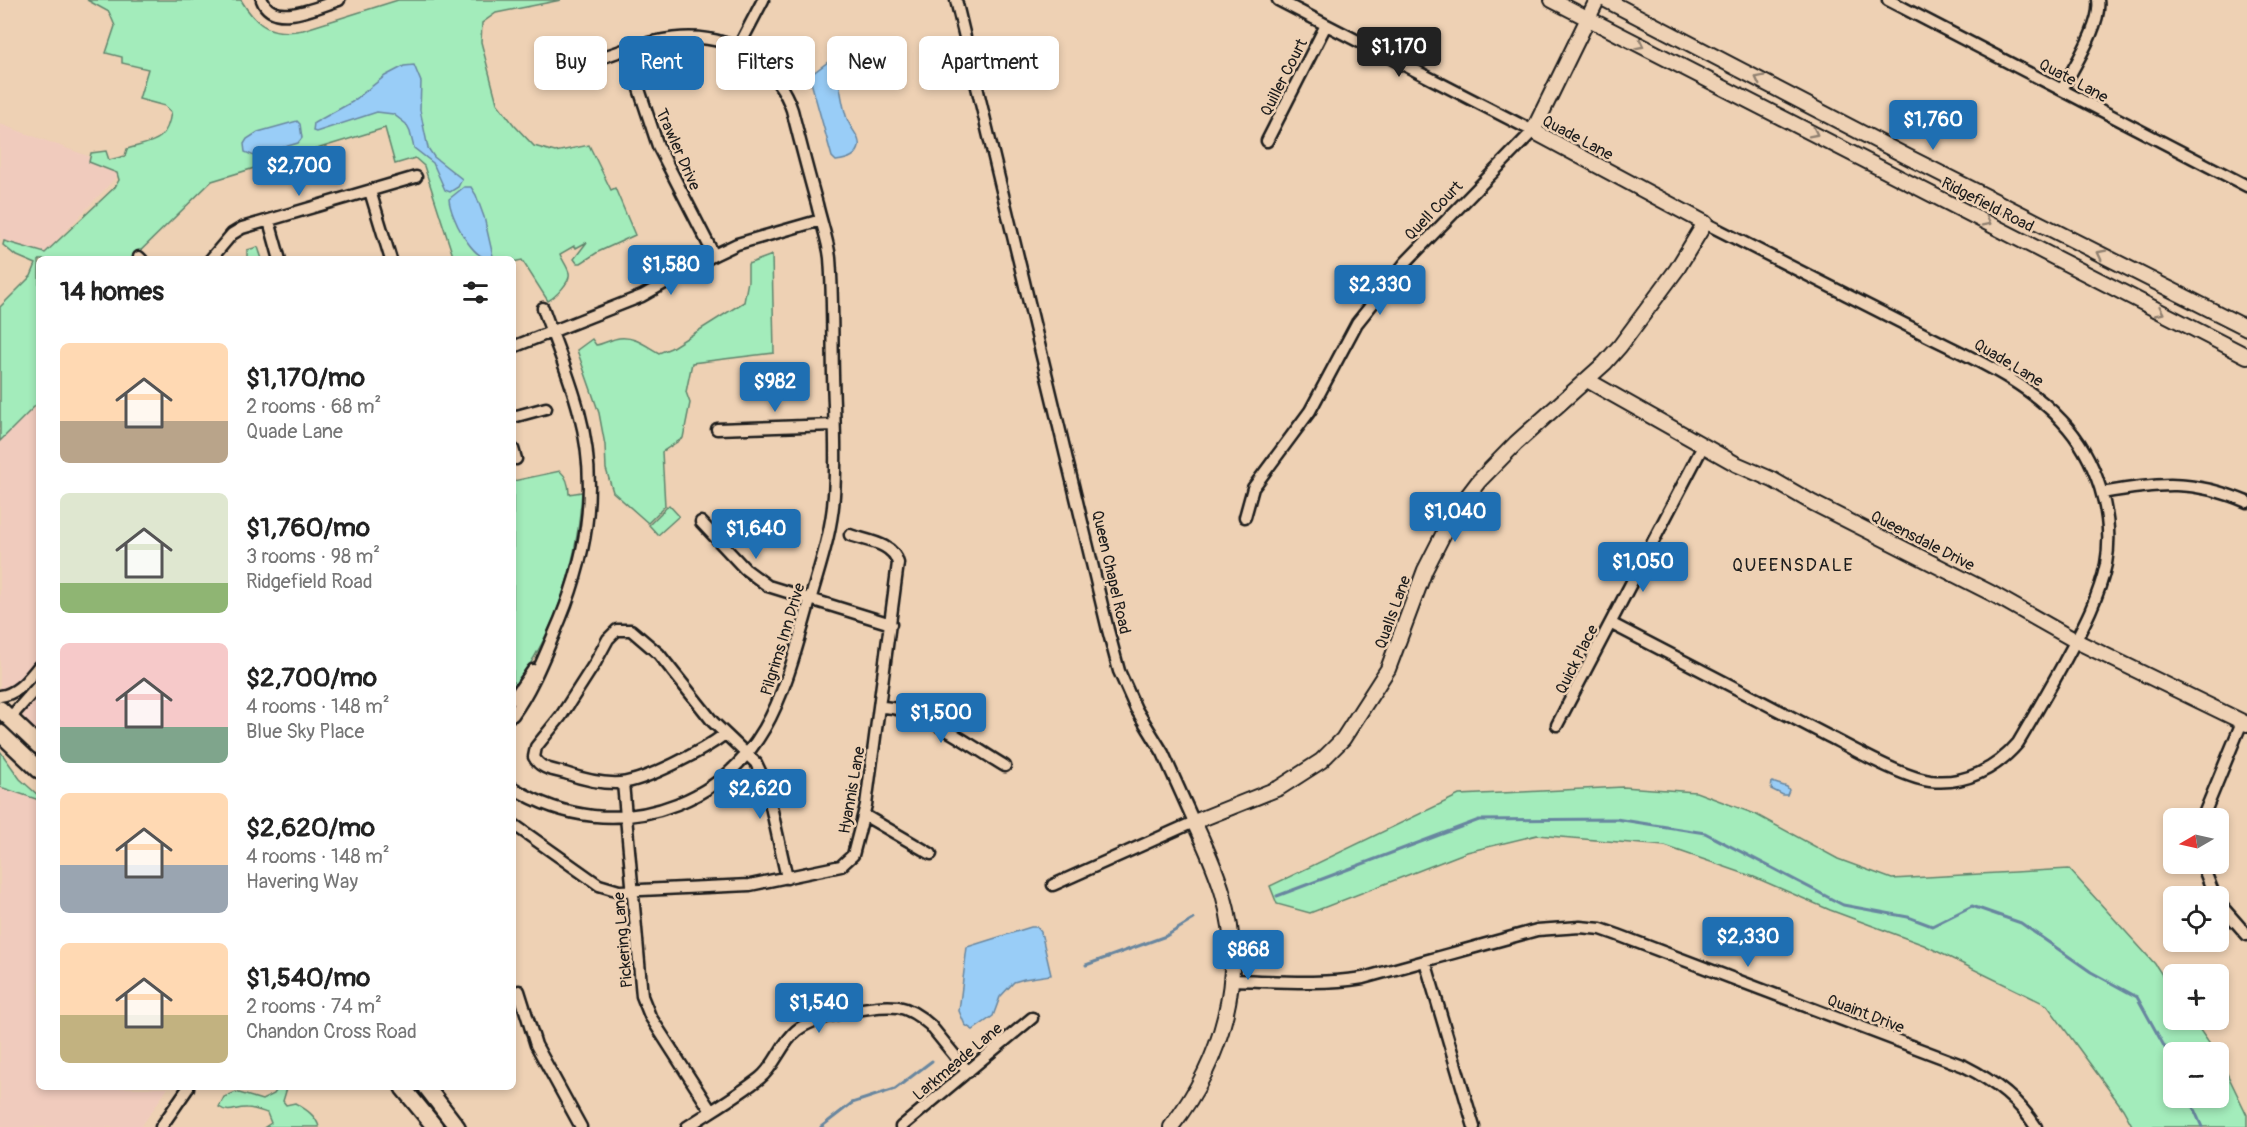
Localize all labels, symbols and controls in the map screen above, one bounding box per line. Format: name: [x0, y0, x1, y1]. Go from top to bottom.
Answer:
pin: $1,170: [1350, 27, 1448, 78]
text: $1,170: [1371, 34, 1427, 59]
street label: Quiller Court: [1256, 35, 1312, 119]
chip: Buy: [534, 36, 607, 90]
chip: Rent: [619, 36, 704, 90]
chip: Filters: [716, 36, 815, 90]
chip: New: [827, 36, 907, 90]
chip: Apartment: [919, 36, 1059, 90]
one-way arrow: [1634, 37, 1645, 49]
street label: Quate Lane: [2035, 54, 2112, 107]
one-way arrow: [1754, 75, 1765, 87]
pin: $1,760: [1884, 100, 1982, 151]
street label: Trawler Drive: [651, 105, 705, 193]
text: $1,760: [1903, 107, 1963, 132]
street label: Quade Lane: [1539, 111, 1617, 165]
one-way arrow: [1807, 126, 1818, 137]
pin: $2,700: [250, 146, 348, 197]
text: $2,700: [267, 153, 332, 178]
street label: Ridgefield Road: [1938, 173, 2037, 237]
street label: Quell Court: [1400, 176, 1468, 245]
one-way arrow: [1981, 215, 1991, 226]
pin: $1,580: [622, 245, 720, 296]
one-way arrow: [2097, 249, 2108, 261]
text: $1,580: [642, 252, 700, 277]
pin: $2,330: [1331, 265, 1429, 316]
text: $2,330: [1348, 272, 1412, 297]
text: 14 homes: [60, 276, 164, 308]
icon: filters: [459, 276, 492, 309]
one-way arrow: [2154, 305, 2165, 317]
street label: Quade Lane: [1970, 334, 2047, 391]
text: $1,170/mo: [246, 362, 365, 394]
pin: $982: [739, 362, 811, 413]
icon: home: [108, 367, 180, 439]
text: $982: [754, 369, 796, 394]
text: 2 rooms · 68 m²: [246, 394, 381, 419]
text: Quade Lane: [246, 419, 343, 444]
pin: $1,040: [1406, 492, 1504, 543]
text: $1,040: [1424, 499, 1486, 524]
street label: Queensdale Drive: [1867, 506, 1978, 576]
street label: Queen Chapel Road: [1087, 508, 1135, 636]
pin: $1,640: [707, 509, 805, 560]
text: $1,760/mo: [246, 512, 370, 544]
text: $1,640: [726, 516, 786, 541]
icon: home: [108, 517, 180, 589]
pin: $1,050: [1594, 542, 1692, 593]
text: 3 rooms · 98 m²: [246, 544, 380, 569]
text: $1,050: [1612, 549, 1674, 574]
district label: QUEENSDALE: [1732, 554, 1854, 577]
text: Ridgefield Road: [246, 569, 373, 594]
street label: Qualls Lane: [1370, 573, 1415, 652]
street label: Pilgrims Inn Drive: [756, 581, 810, 698]
street label: Quick Place: [1551, 621, 1603, 697]
text: $2,700/mo: [246, 662, 377, 694]
icon: home: [108, 667, 180, 739]
pin: $1,500: [892, 693, 990, 744]
text: 4 rooms · 148 m²: [246, 694, 390, 719]
text: $1,500: [910, 700, 972, 725]
text: Blue Sky Place: [246, 719, 364, 744]
street label: Hyannis Lane: [834, 745, 870, 835]
pin: $2,620: [711, 769, 809, 820]
text: $2,620: [728, 776, 792, 801]
north arrow: [2163, 808, 2229, 874]
map controls: [2163, 808, 2229, 1108]
text: $2,620/mo: [246, 812, 375, 844]
icon: home: [108, 817, 180, 889]
text: 4 rooms · 148 m²: [246, 844, 390, 869]
text: Havering Way: [246, 869, 358, 894]
button: locate: [2163, 886, 2229, 952]
street label: Pickering Lane: [609, 891, 637, 989]
pin: $2,330: [1699, 917, 1797, 968]
text: $2,330: [1716, 924, 1780, 949]
pin: $868: [1212, 930, 1284, 981]
text: $868: [1227, 937, 1269, 962]
text: $1,540/mo: [246, 962, 370, 994]
button: +: [2163, 964, 2229, 1030]
icon: home: [108, 967, 180, 1039]
pin: $1,540: [770, 983, 868, 1034]
text: $1,540: [789, 990, 849, 1015]
street label: Quaint Drive: [1824, 990, 1907, 1038]
text: 2 rooms · 74 m²: [246, 994, 382, 1019]
street label: Larkmeade Lane: [909, 1018, 1007, 1105]
text: Chandon Cross Road: [246, 1019, 417, 1044]
button: −: [2163, 1042, 2229, 1108]

